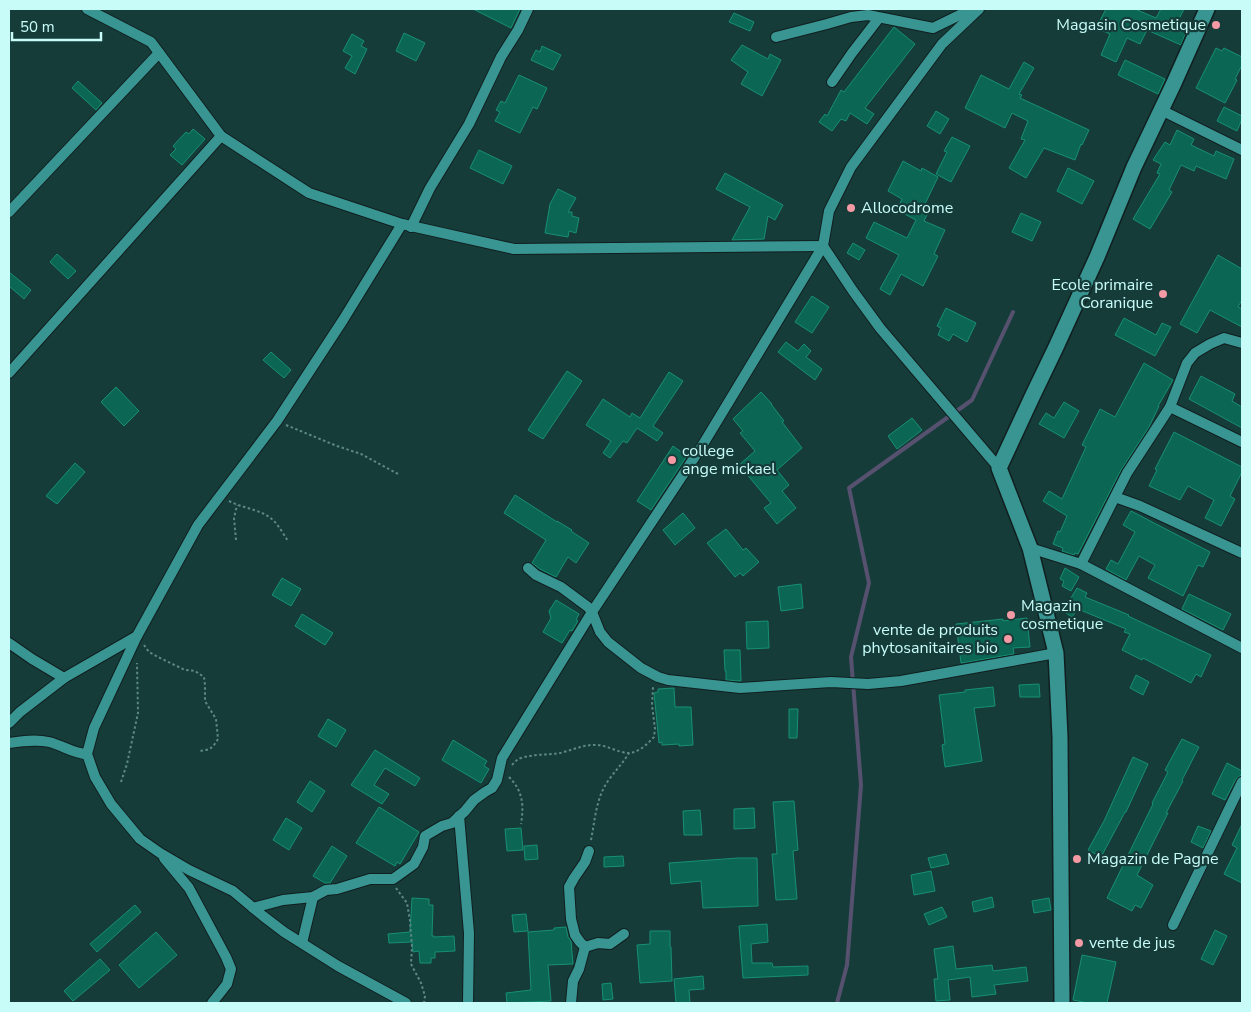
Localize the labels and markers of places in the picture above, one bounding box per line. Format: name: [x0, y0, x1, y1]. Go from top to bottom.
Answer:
place label: Magasin Cosmetique: [1056, 14, 1206, 36]
marker: Magasin Cosmetique: [1210, 19, 1222, 31]
place label: Allocodrome: [861, 197, 953, 219]
marker: Allocodrome: [845, 202, 857, 214]
place label: Ecole primaire Coranique: [1052, 274, 1153, 314]
marker: Ecole primaire Coranique: [1157, 288, 1169, 300]
place label: college ange mickael: [682, 440, 776, 480]
marker: college ange mickael: [666, 454, 678, 466]
place label: Magazin cosmetique: [1021, 595, 1103, 635]
marker: Magazin cosmetique: [1005, 609, 1017, 621]
place label: vente de produits phytosanitaires bio: [862, 619, 998, 659]
marker: vente de produits phytosanitaires bio: [1002, 633, 1014, 645]
place label: Magazin de Pagne: [1087, 848, 1219, 870]
marker: Magazin de Pagne: [1071, 853, 1083, 865]
place label: vente de jus: [1089, 932, 1175, 954]
marker: vente de jus: [1073, 937, 1085, 949]

